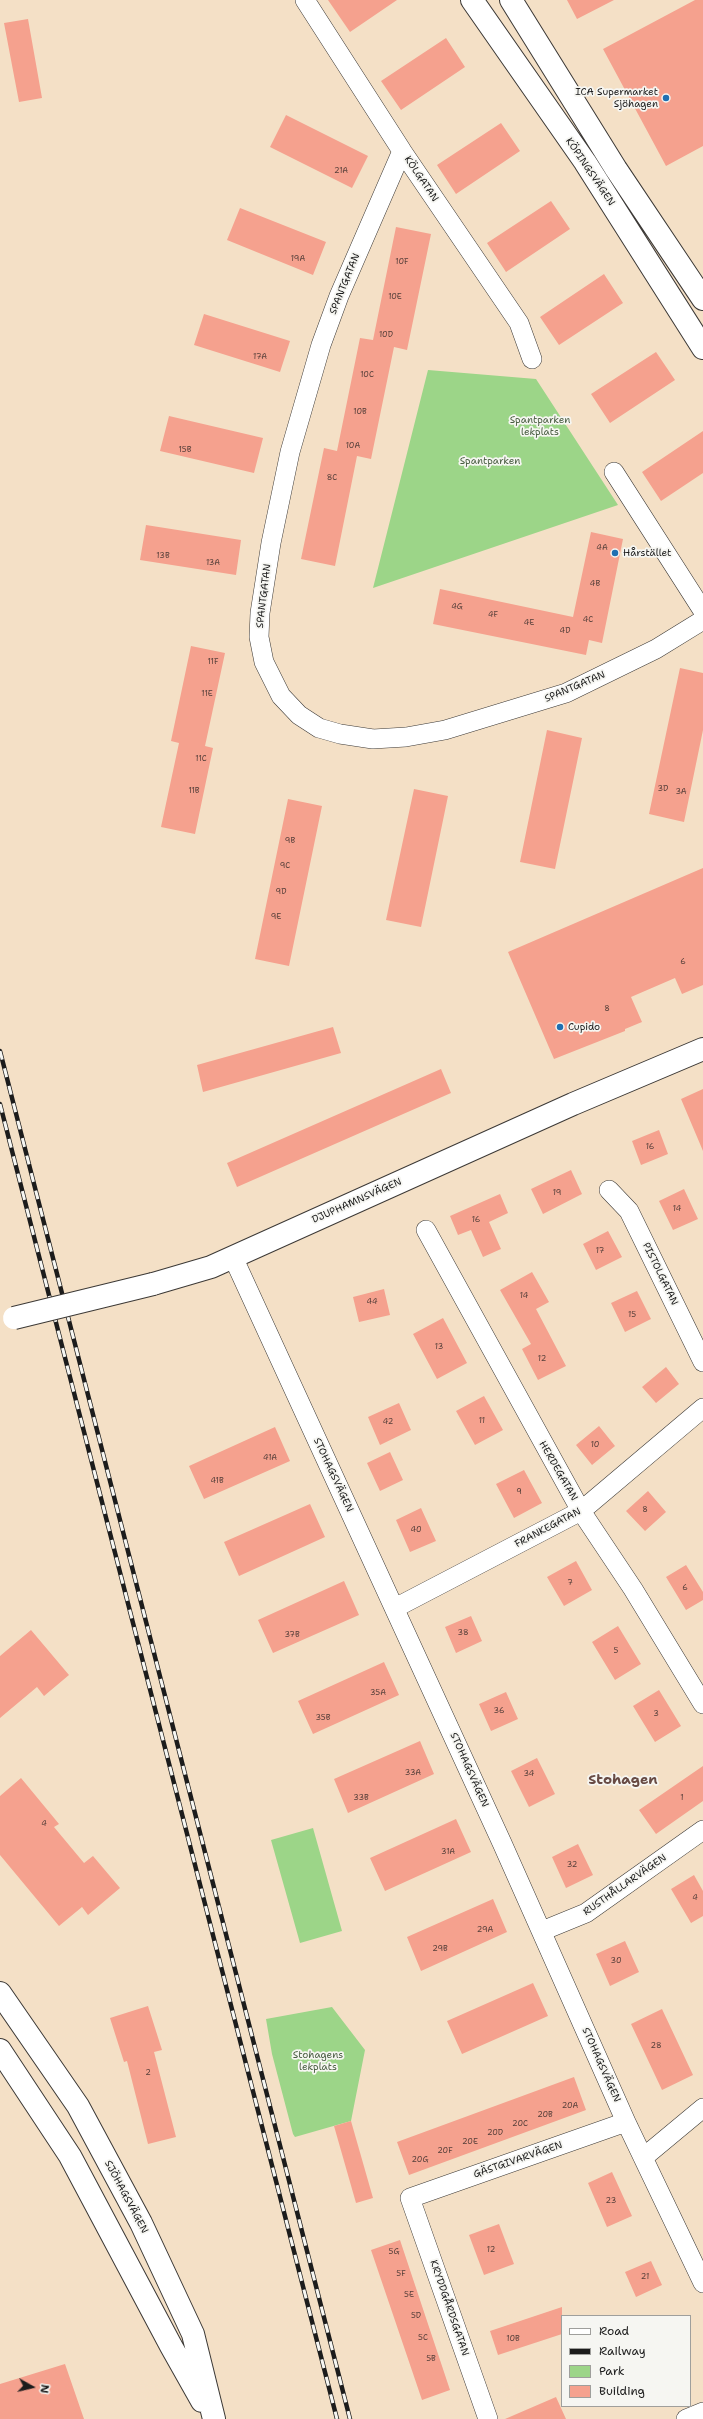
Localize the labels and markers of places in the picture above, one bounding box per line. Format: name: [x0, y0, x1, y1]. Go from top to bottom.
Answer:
place label: ICA Supermarket Sjöhagen: [575, 86, 658, 110]
marker: ICA Supermarket Sjöhagen: [661, 93, 671, 103]
place label: Hårstället: [623, 547, 671, 559]
marker: Hårstället: [610, 548, 620, 558]
place label: Cupido: [568, 1021, 600, 1033]
marker: Cupido: [555, 1022, 565, 1032]

